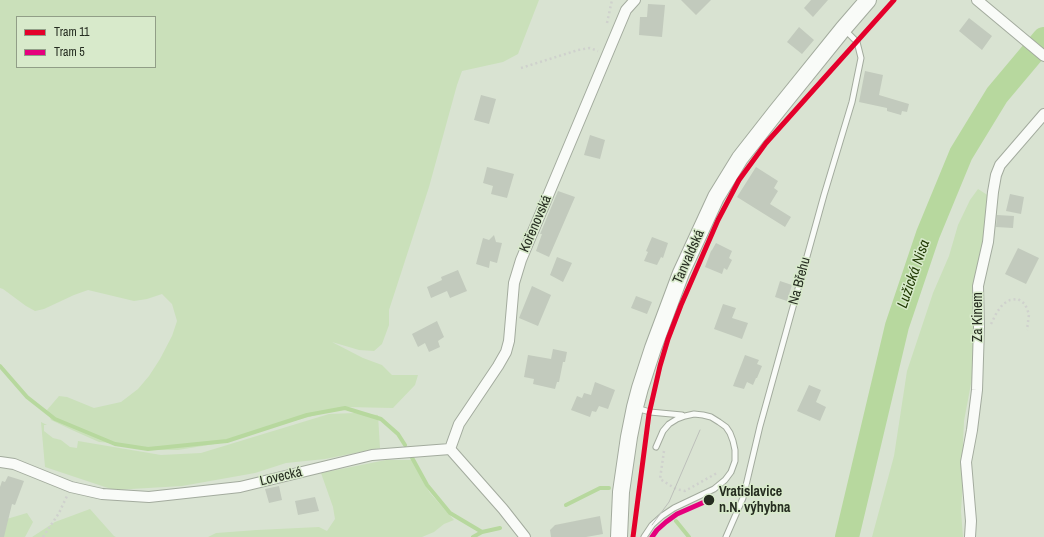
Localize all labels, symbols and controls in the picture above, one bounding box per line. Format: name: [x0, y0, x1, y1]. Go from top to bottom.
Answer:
legend: [16, 16, 156, 68]
text: Tram 11: [54, 24, 90, 40]
text: Tram 5: [54, 44, 85, 60]
street label: Kořenovská: [516, 193, 556, 255]
street label: Tanvaldská: [670, 227, 708, 287]
water label: Lužická Nisa: [894, 237, 934, 311]
street label: Na Břehu: [786, 255, 814, 307]
street label: Za Kinem: [970, 292, 986, 342]
street label: Lovecká: [258, 464, 304, 490]
place label: Vratislavice n.N. výhybna: [719, 484, 790, 516]
marker: Vratislavice n.N. výhybna: [702, 493, 716, 507]

